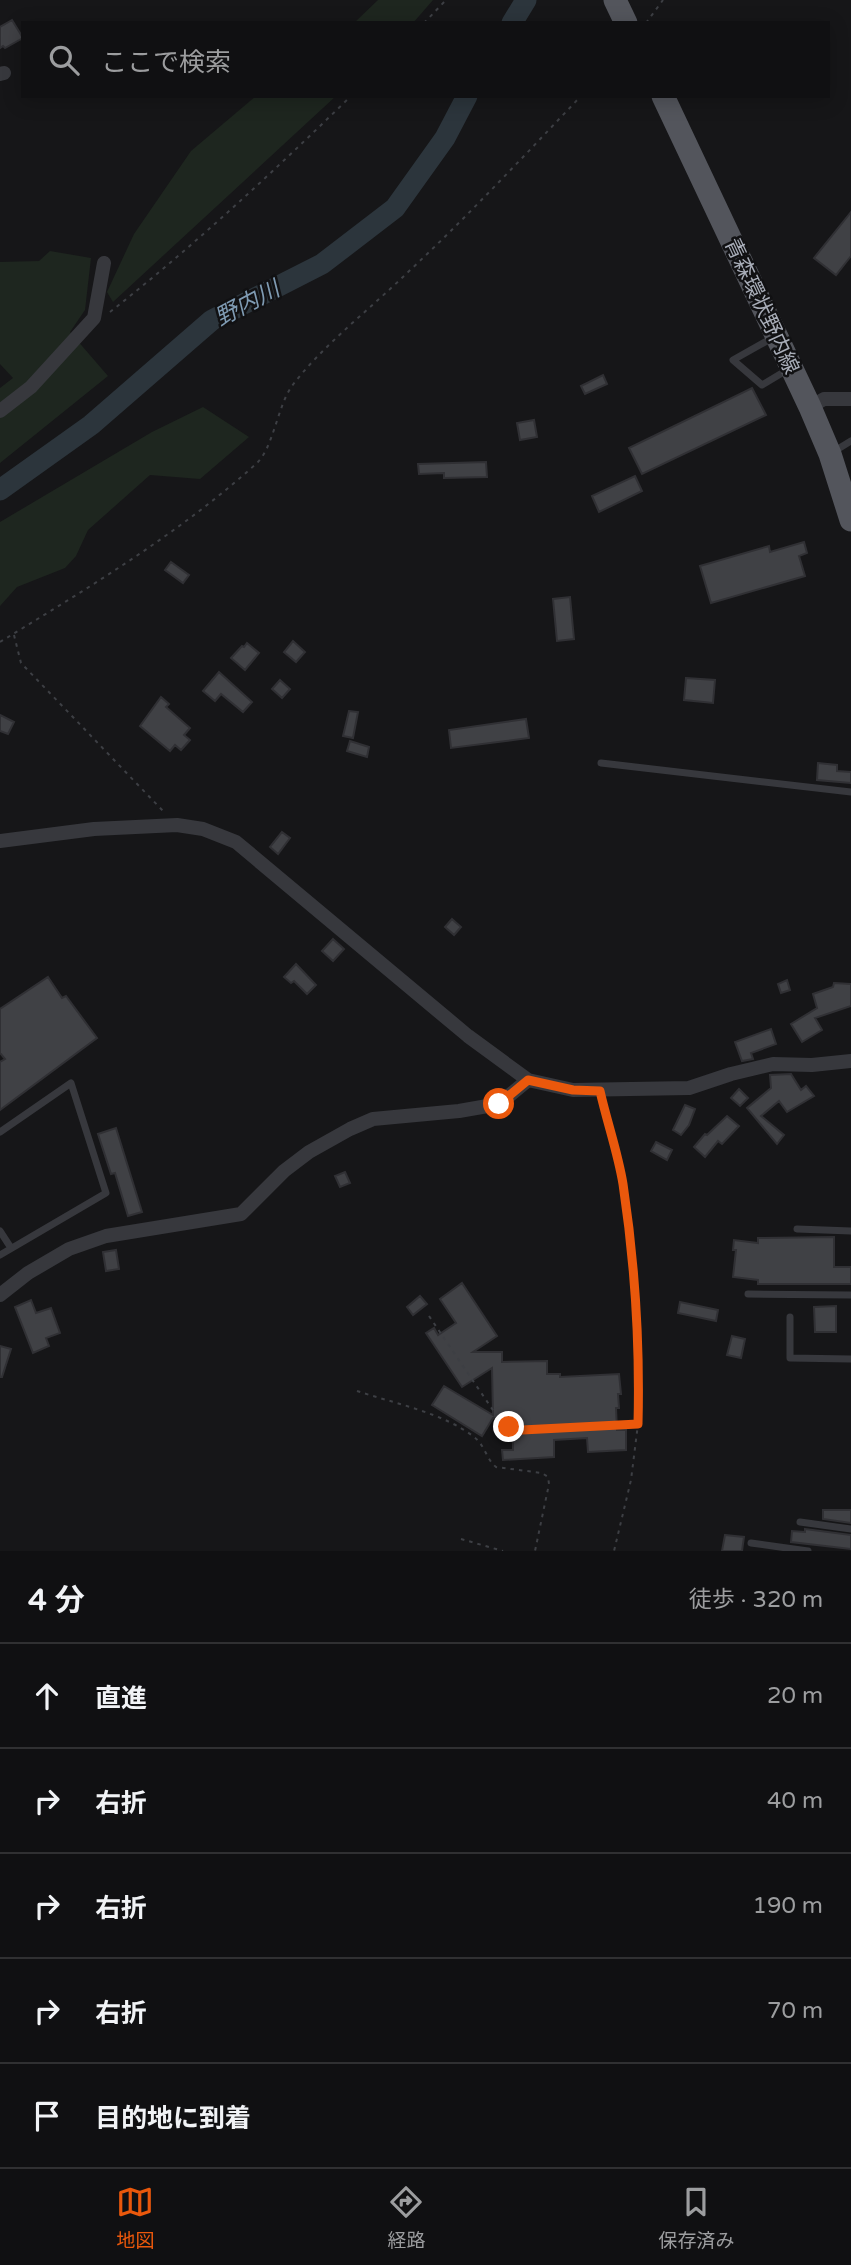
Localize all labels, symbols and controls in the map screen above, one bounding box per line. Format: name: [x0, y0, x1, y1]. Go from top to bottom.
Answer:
search box: [21, 21, 830, 98]
icon: search: [45, 41, 83, 79]
text: ここで検索: [101, 47, 231, 78]
street label: 青森環状野内線: [719, 234, 804, 378]
water label: 野内川: [210, 274, 287, 332]
route start: [483, 1088, 514, 1119]
route end: [493, 1411, 524, 1442]
text: 4 分: [28, 1582, 85, 1619]
text: 徒歩 · 320 m: [689, 1586, 823, 1614]
icon: ahead: [28, 1677, 66, 1715]
text: 20 m: [767, 1682, 823, 1710]
text: 直進: [95, 1683, 147, 1714]
icon: right: [28, 1782, 66, 1820]
text: 40 m: [767, 1787, 823, 1815]
text: 右折: [95, 1788, 147, 1819]
icon: right: [28, 1887, 66, 1925]
text: 190 m: [753, 1892, 823, 1920]
text: 右折: [95, 1893, 147, 1924]
icon: right: [28, 1992, 66, 2030]
text: 70 m: [767, 1997, 823, 2025]
text: 右折: [95, 1998, 147, 2029]
icon: arrive: [28, 2097, 66, 2135]
text: 目的地に到着: [95, 2103, 251, 2134]
tab: 地図: [116, 2183, 155, 2252]
tab: 経路: [387, 2183, 426, 2252]
tab: 保存済み: [658, 2183, 735, 2252]

